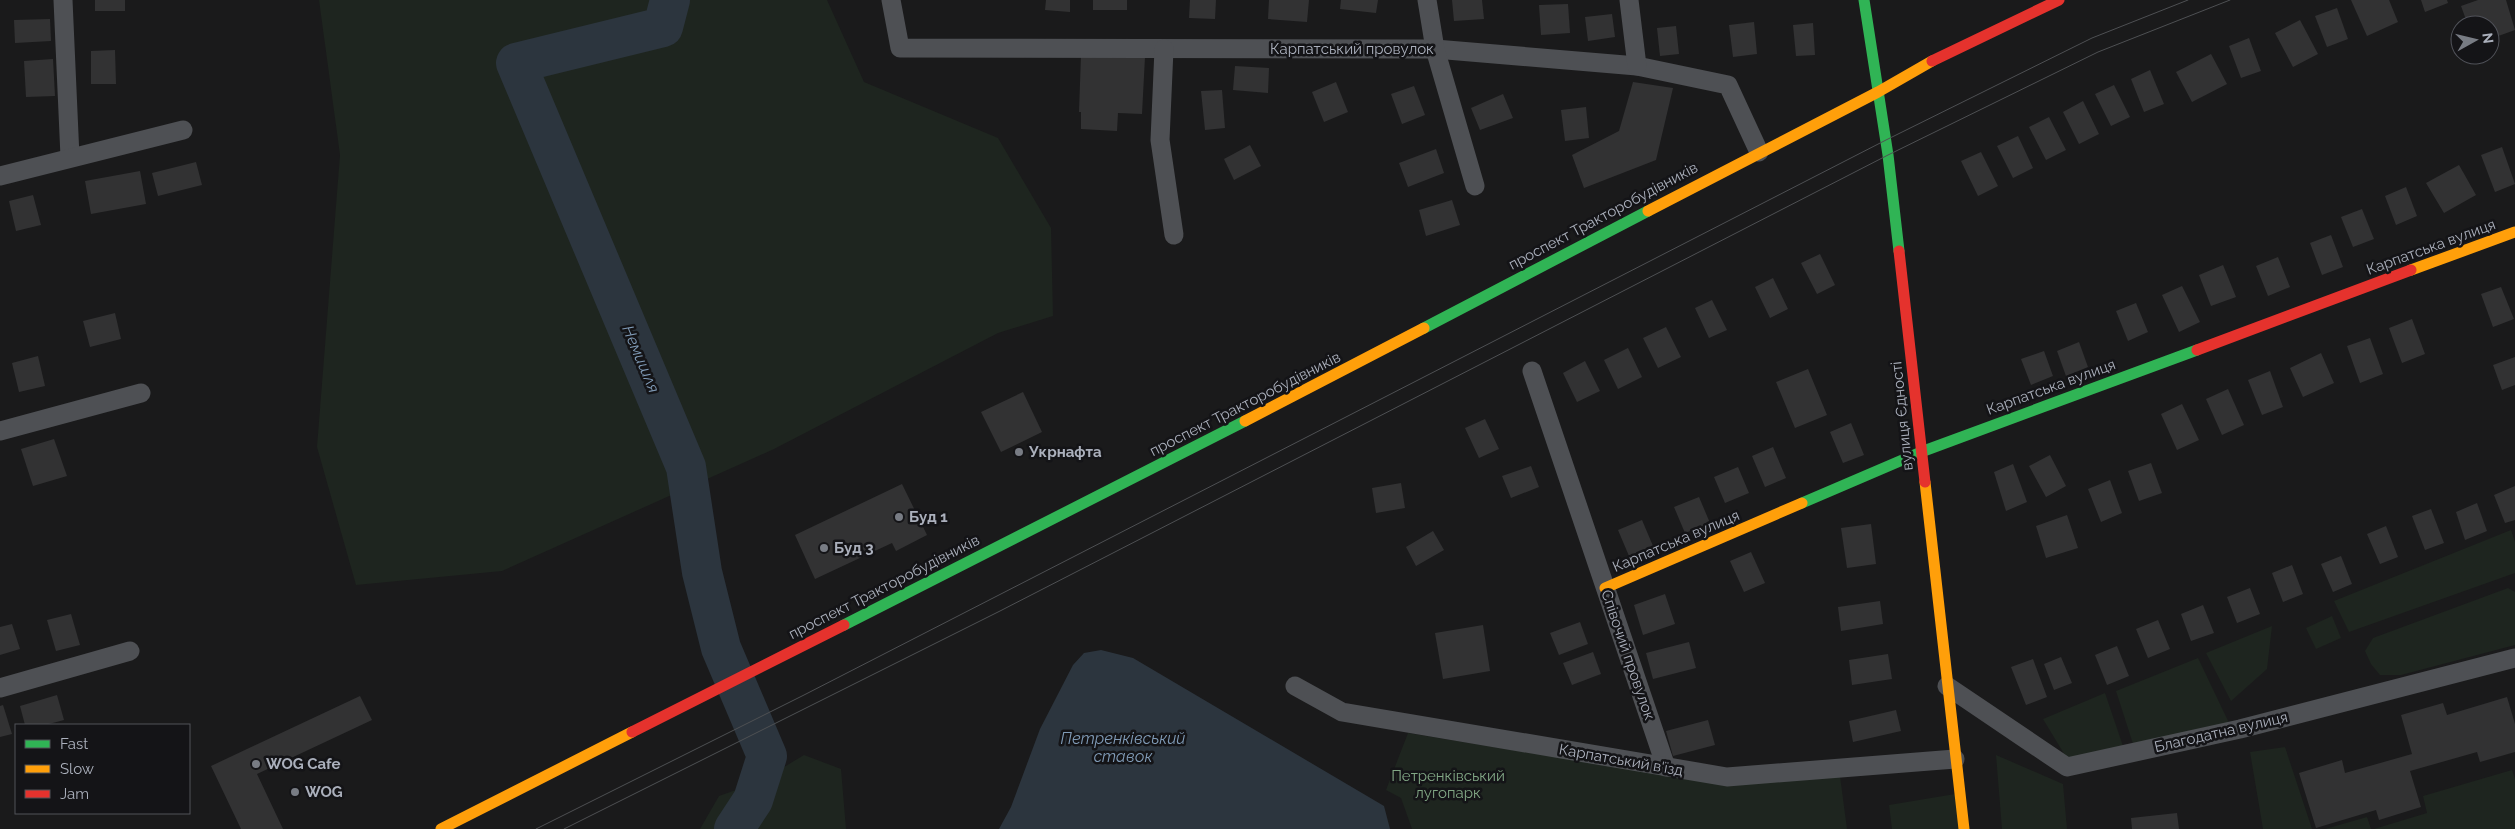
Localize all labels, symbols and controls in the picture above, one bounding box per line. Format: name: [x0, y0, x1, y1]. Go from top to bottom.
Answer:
north arrow: [2450, 15, 2500, 65]
text: N: [2479, 32, 2497, 45]
street label: Карпатський провулок: [1270, 40, 1434, 58]
street label: проспект Тракторобудівників: [1505, 158, 1701, 274]
street label: Карпатська вулиця: [2364, 215, 2498, 279]
water label: Немишля: [618, 322, 664, 396]
street label: проспект Тракторобудівників: [1147, 348, 1343, 460]
street label: Карпатська вулиця: [1984, 355, 2118, 419]
street label: вулиця Єдності: [1887, 361, 1917, 471]
place label: Укрнафта: [1028, 443, 1102, 461]
marker: Укрнафта: [1013, 446, 1025, 458]
street label: Карпатська вулиця: [1610, 506, 1742, 576]
place label: Буд 1: [909, 508, 948, 526]
marker: Буд 1: [893, 511, 905, 523]
street label: проспект Тракторобудівників: [786, 531, 982, 643]
place label: Буд 3: [834, 539, 874, 557]
marker: Буд 3: [818, 542, 830, 554]
street label: Співочий провулок: [1597, 588, 1659, 723]
street label: Благодатна вулиця: [2153, 708, 2289, 756]
legend: [15, 724, 190, 814]
water label: Петренківський ставок: [1061, 729, 1185, 766]
text: Fast: [60, 735, 88, 753]
street label: Карпатський в'їзд: [1558, 740, 1685, 780]
place label: WOG Cafe: [266, 755, 341, 773]
marker: WOG Cafe: [250, 758, 262, 770]
text: Slow: [60, 760, 94, 778]
park label: Петренківський лугопарк: [1391, 767, 1505, 802]
place label: WOG: [305, 783, 343, 801]
text: Jam: [60, 785, 89, 803]
marker: WOG: [289, 786, 301, 798]

